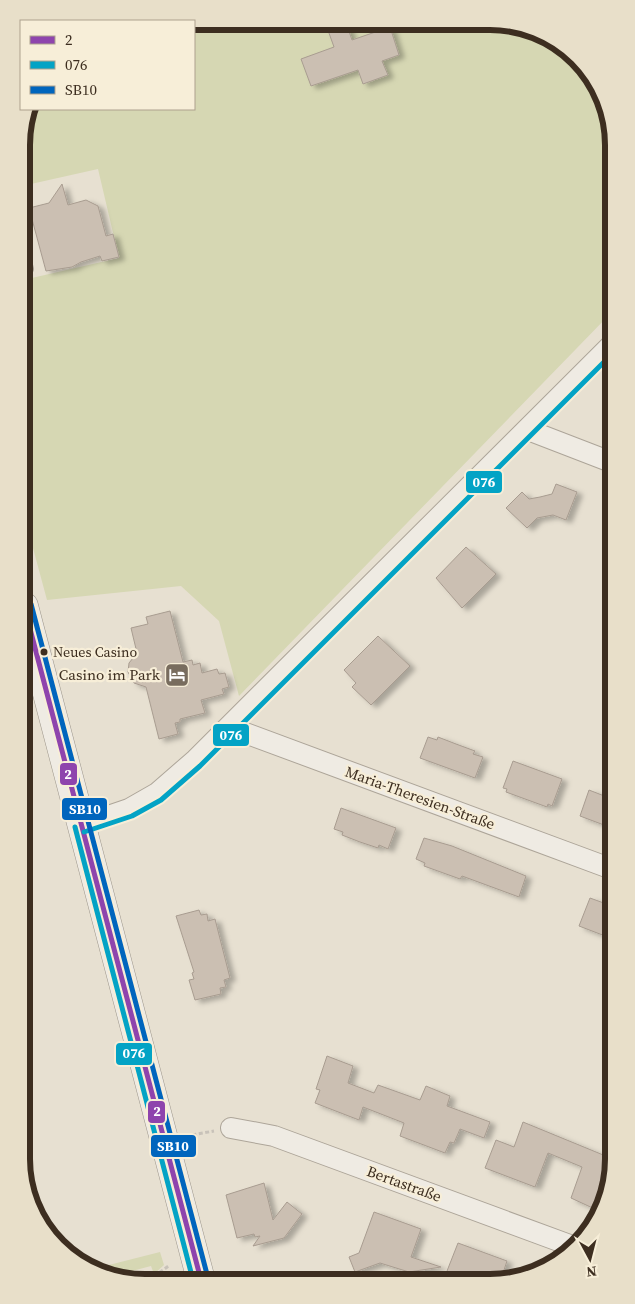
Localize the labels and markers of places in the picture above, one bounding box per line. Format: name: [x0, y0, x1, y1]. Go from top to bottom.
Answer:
place label: Neues Casino: [53, 642, 137, 662]
marker: Neues Casino: [39, 647, 49, 657]
hotel icon: Casino im Park: [164, 662, 190, 688]
place label: Casino im Park: [59, 664, 161, 685]

